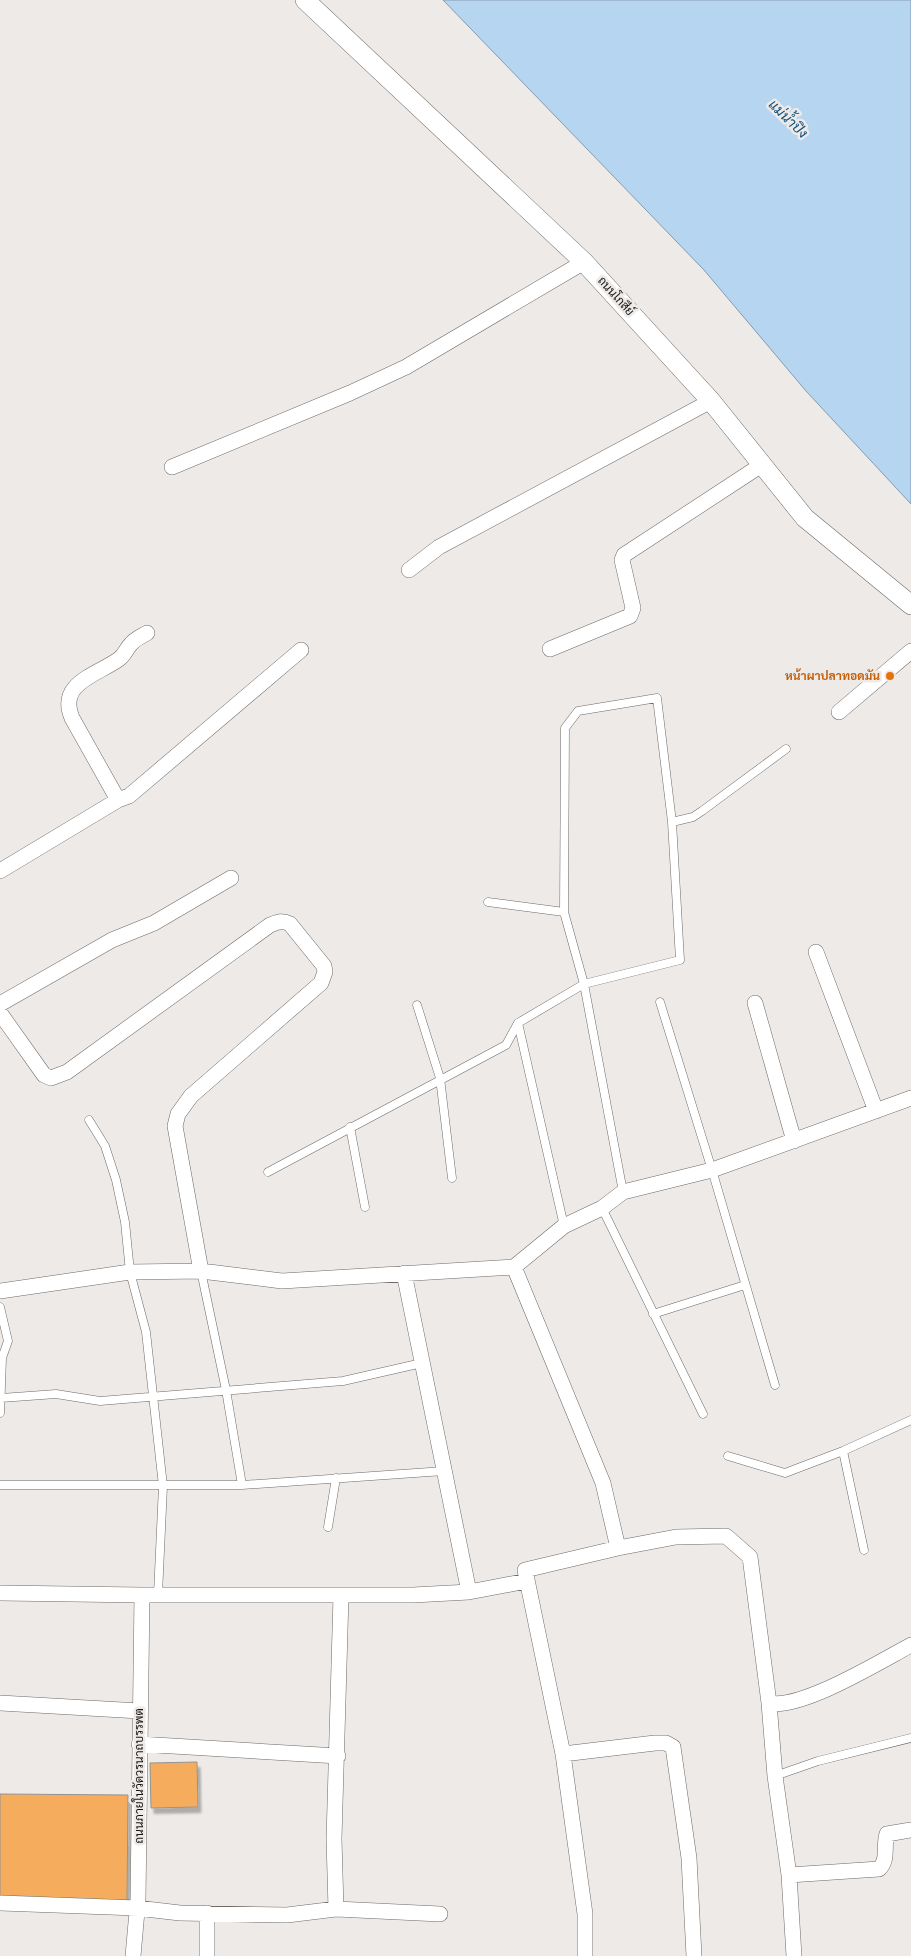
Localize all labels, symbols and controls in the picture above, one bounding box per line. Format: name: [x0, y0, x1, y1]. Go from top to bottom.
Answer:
water label: แม่น้ำปิง: [765, 93, 814, 142]
street label: ถนนโกสีย์: [595, 273, 638, 318]
place label: หน้าผาปลาทอดมัน: [785, 668, 880, 683]
marker: หน้าผาปลาทอดมัน: [884, 670, 896, 682]
street label: ถนนภายในวัดวรนาถบรรพต: [131, 1708, 146, 1844]

